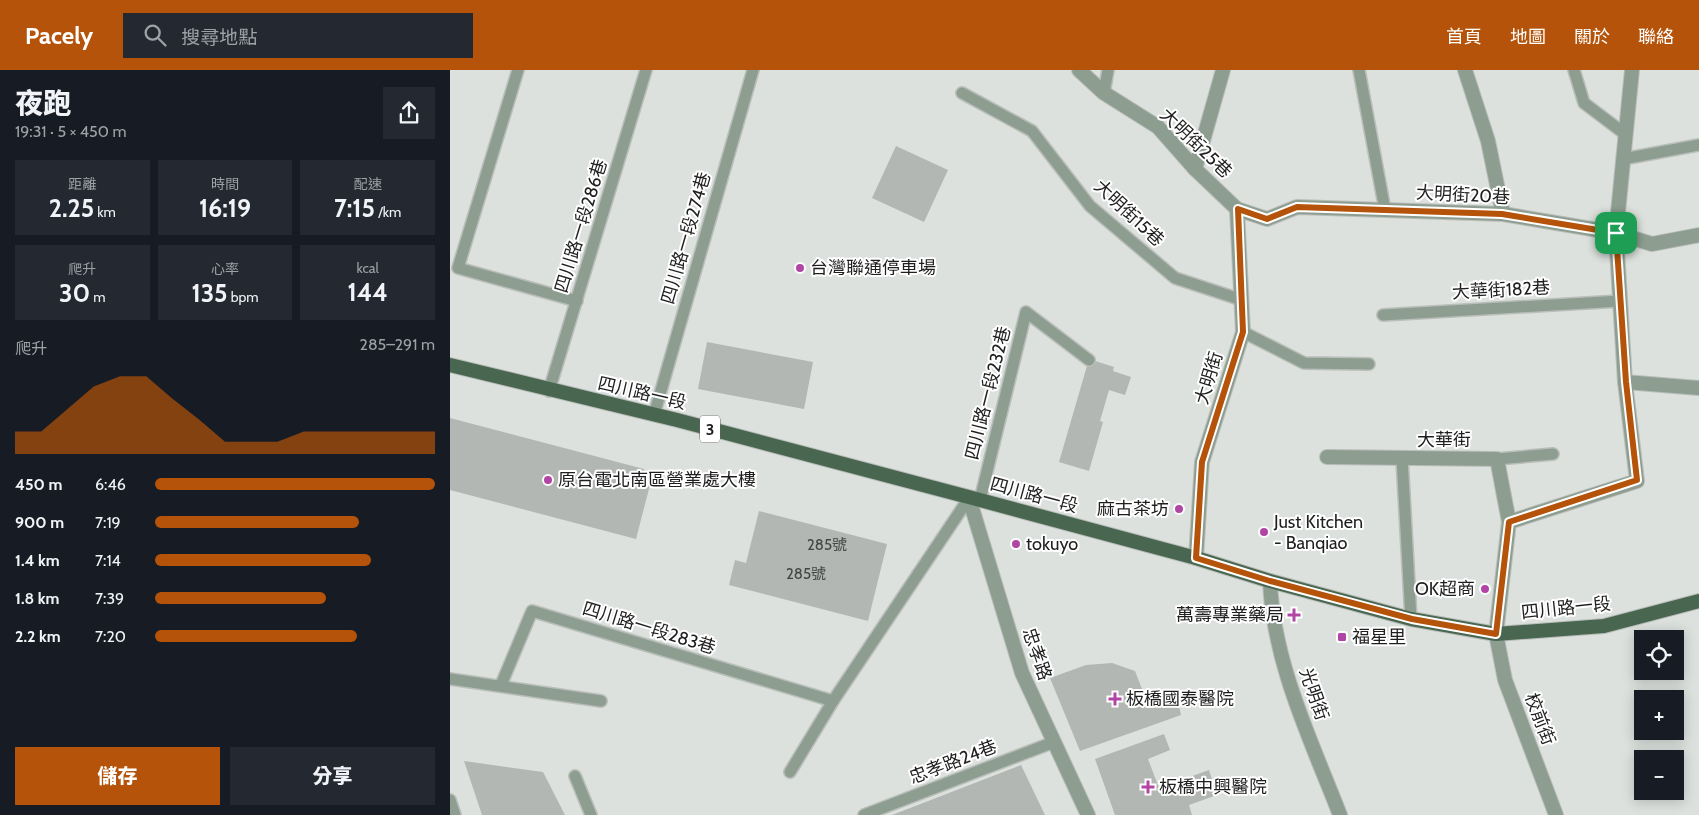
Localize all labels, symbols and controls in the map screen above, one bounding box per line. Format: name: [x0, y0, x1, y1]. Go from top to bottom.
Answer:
search box: [123, 13, 473, 58]
text: Pacely: [25, 21, 93, 50]
icon: search: [141, 21, 169, 49]
text: 搜尋地點: [181, 26, 257, 49]
text: 首頁: [1446, 26, 1482, 48]
text: 地圖: [1510, 26, 1546, 48]
text: 關於: [1574, 26, 1610, 48]
text: 聯絡: [1638, 26, 1674, 48]
text: 夜跑: [15, 86, 71, 120]
button: share: [383, 87, 435, 139]
street label: 大明街25巷: [1156, 103, 1236, 183]
text: 19:31 · 5 × 450 m: [15, 122, 127, 141]
street label: 四川路一段286巷: [550, 157, 612, 295]
street label: 四川路一段274巷: [657, 169, 715, 307]
text: 距離: [68, 175, 96, 193]
text: 時間: [211, 175, 239, 193]
text: 配速: [354, 175, 382, 193]
street label: 大明街15巷: [1089, 175, 1169, 251]
street label: 大明街20巷: [1415, 182, 1511, 208]
text: 2.25: [49, 193, 94, 223]
text: 16:19: [199, 193, 251, 223]
text: 7:15: [334, 193, 375, 223]
text: km: [94, 203, 116, 221]
text: /km: [375, 203, 401, 221]
pin: [1595, 212, 1637, 254]
icon: arrive: [1602, 219, 1630, 247]
place label: 台灣聯通停車場: [810, 257, 936, 279]
text: kcal: [356, 259, 379, 277]
text: 爬升: [68, 260, 96, 278]
text: 心率: [211, 260, 239, 278]
marker: 台灣聯通停車場: [794, 262, 806, 274]
street label: 大華街182巷: [1451, 276, 1551, 304]
text: 144: [348, 277, 388, 307]
text: 30: [59, 278, 90, 308]
text: 135: [191, 278, 228, 308]
text: m: [90, 288, 106, 306]
text: bpm: [228, 288, 259, 306]
street label: 四川路一段232巷: [961, 324, 1015, 462]
text: 285–291 m: [360, 335, 435, 354]
text: 爬升: [15, 339, 47, 358]
street label: 大明街: [1191, 349, 1227, 407]
street label: 四川路一段: [596, 372, 688, 414]
road number: 3: [700, 416, 720, 442]
street label: 大華街: [1417, 429, 1471, 451]
place label: 原台電北南區營業處大樓: [558, 469, 756, 491]
street label: 四川路一段: [988, 473, 1080, 517]
marker: 原台電北南區營業處大樓: [542, 474, 554, 486]
text: 450 m: [15, 475, 62, 494]
text: 6:46: [95, 475, 126, 494]
place label: 麻古茶坊: [1097, 498, 1169, 520]
marker: 麻古茶坊: [1173, 503, 1185, 515]
place label: Just Kitchen - Banqiao: [1273, 511, 1363, 554]
text: 900 m: [15, 513, 64, 532]
text: 7:19: [95, 513, 121, 532]
marker: Just Kitchen - Banqiao: [1258, 526, 1270, 538]
place label: tokuyo: [1026, 533, 1078, 555]
house number: 285號: [807, 536, 847, 554]
marker: tokuyo: [1010, 538, 1022, 550]
text: 1.4 km: [15, 551, 60, 570]
text: 7:14: [95, 551, 121, 570]
house number: 285號: [786, 565, 826, 583]
place label: OK超商: [1415, 578, 1475, 600]
marker: OK超商: [1479, 583, 1491, 595]
text: 1.8 km: [15, 589, 59, 608]
text: 7:39: [95, 589, 124, 608]
street label: 四川路一段: [1520, 592, 1612, 624]
street label: 四川路一段283巷: [580, 597, 718, 659]
place label: 萬壽專業藥局: [1176, 604, 1284, 626]
marker: 萬壽專業藥局: [1288, 609, 1300, 621]
street label: 忠孝路: [1018, 625, 1056, 683]
place label: 福星里: [1352, 626, 1406, 648]
text: 2.2 km: [15, 627, 61, 646]
text: 7:20: [95, 627, 126, 646]
map controls: [1634, 630, 1684, 800]
button: locate: [1634, 630, 1684, 680]
marker: 福星里: [1336, 631, 1348, 643]
street label: 光明街: [1295, 665, 1333, 723]
place label: 板橋國泰醫院: [1126, 688, 1234, 710]
street label: 校前街: [1520, 690, 1560, 748]
button: +: [1634, 690, 1684, 740]
marker: 板橋國泰醫院: [1108, 692, 1122, 706]
street label: 忠孝路24巷: [906, 735, 1000, 789]
button: 儲存: [15, 747, 220, 805]
button: 分享: [230, 747, 435, 805]
button: −: [1634, 750, 1684, 800]
place label: 板橋中興醫院: [1159, 776, 1267, 798]
marker: 板橋中興醫院: [1141, 780, 1155, 794]

